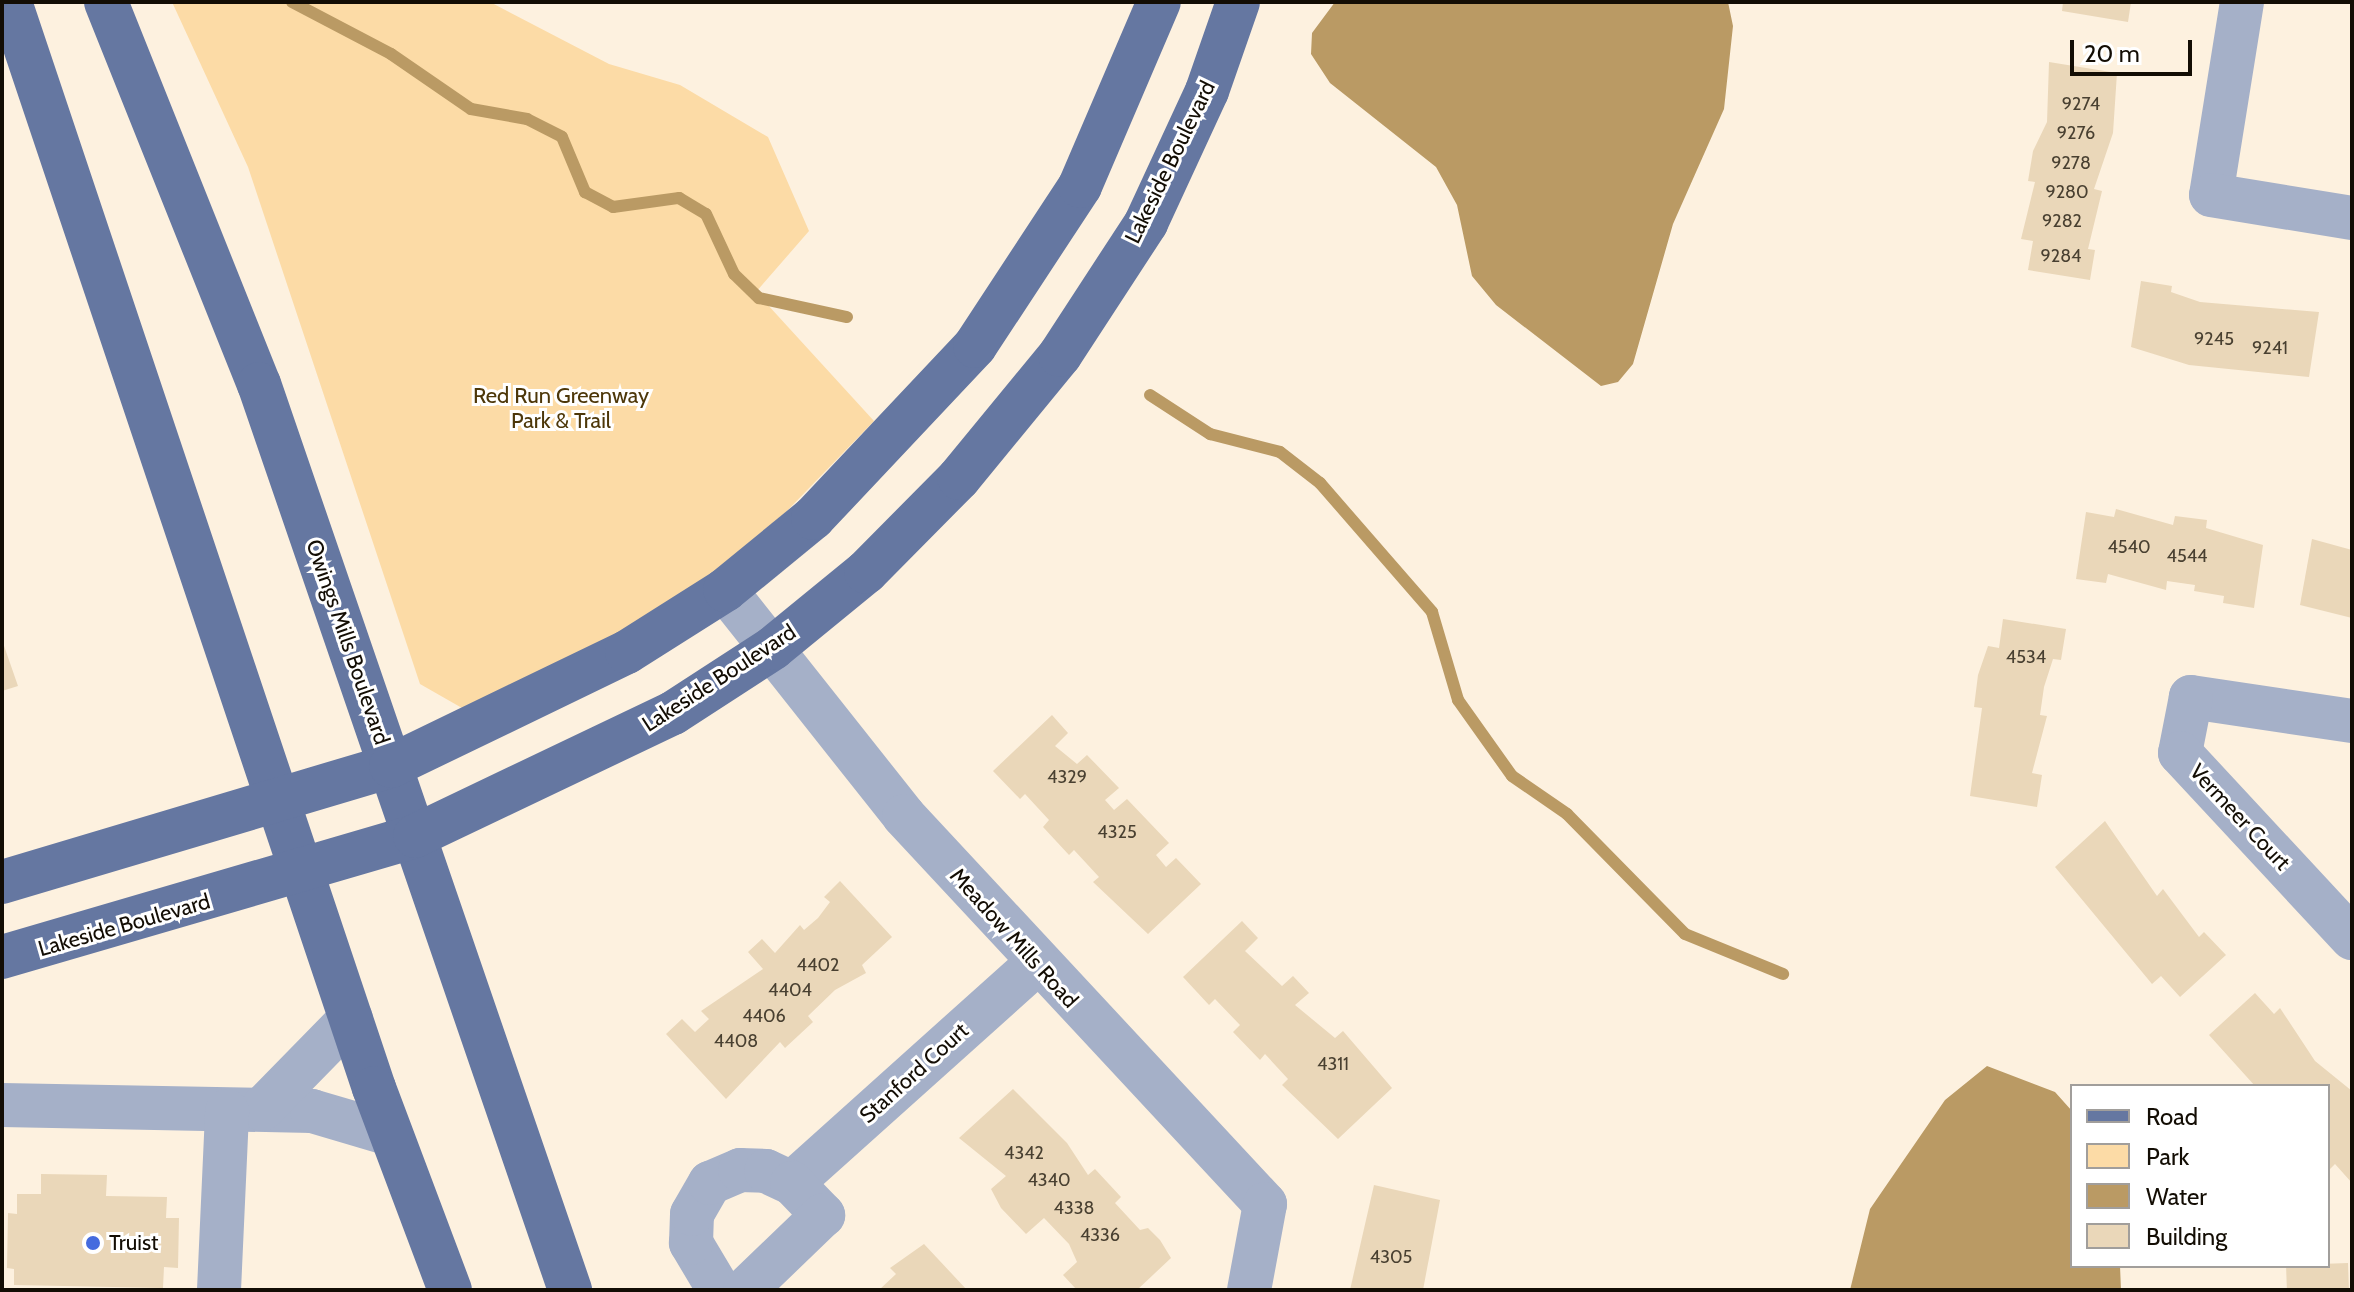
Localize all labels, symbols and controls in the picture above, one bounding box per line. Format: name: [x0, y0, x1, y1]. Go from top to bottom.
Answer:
scale bar: [2074, 24, 2196, 74]
text: 20 m: [2084, 39, 2140, 68]
street label: Lakeside Boulevard: [1119, 76, 1221, 248]
house number: 9274: [2062, 93, 2100, 115]
house number: 9276: [2057, 122, 2095, 144]
house number: 9278: [2051, 152, 2091, 174]
house number: 9280: [2045, 181, 2089, 203]
house number: 9282: [2042, 210, 2082, 232]
house number: 9284: [2041, 245, 2081, 267]
house number: 9245: [2194, 328, 2234, 350]
house number: 9241: [2252, 337, 2288, 359]
park label: Red Run Greenway Park & Trail: [473, 382, 649, 434]
street label: Owings Mills Boulevard: [301, 536, 395, 748]
house number: 4540: [2107, 536, 2151, 558]
house number: 4544: [2167, 545, 2207, 567]
street label: Lakeside Boulevard: [637, 619, 801, 737]
house number: 4534: [2006, 646, 2046, 668]
street label: Vermeer Court: [2184, 759, 2296, 875]
house number: 4329: [1047, 766, 1087, 788]
house number: 4325: [1097, 821, 1137, 843]
street label: Meadow Mills Road: [944, 863, 1084, 1013]
street label: Lakeside Boulevard: [35, 888, 213, 962]
house number: 4402: [797, 954, 839, 976]
house number: 4404: [768, 979, 812, 1001]
house number: 4406: [742, 1005, 786, 1027]
street label: Stanford Court: [854, 1017, 974, 1129]
house number: 4408: [714, 1030, 758, 1052]
house number: 4311: [1317, 1053, 1349, 1075]
legend: [2070, 1084, 2330, 1268]
text: Road: [2146, 1102, 2198, 1131]
house number: 4342: [1004, 1142, 1044, 1164]
text: Park: [2146, 1142, 2189, 1171]
house number: 4340: [1027, 1169, 1071, 1191]
text: Water: [2146, 1182, 2207, 1211]
house number: 4338: [1054, 1197, 1094, 1219]
text: Building: [2146, 1222, 2227, 1251]
house number: 4336: [1080, 1224, 1120, 1246]
place label: Truist: [109, 1230, 158, 1256]
marker: Truist: [84, 1234, 102, 1252]
house number: 4305: [1370, 1246, 1412, 1268]

